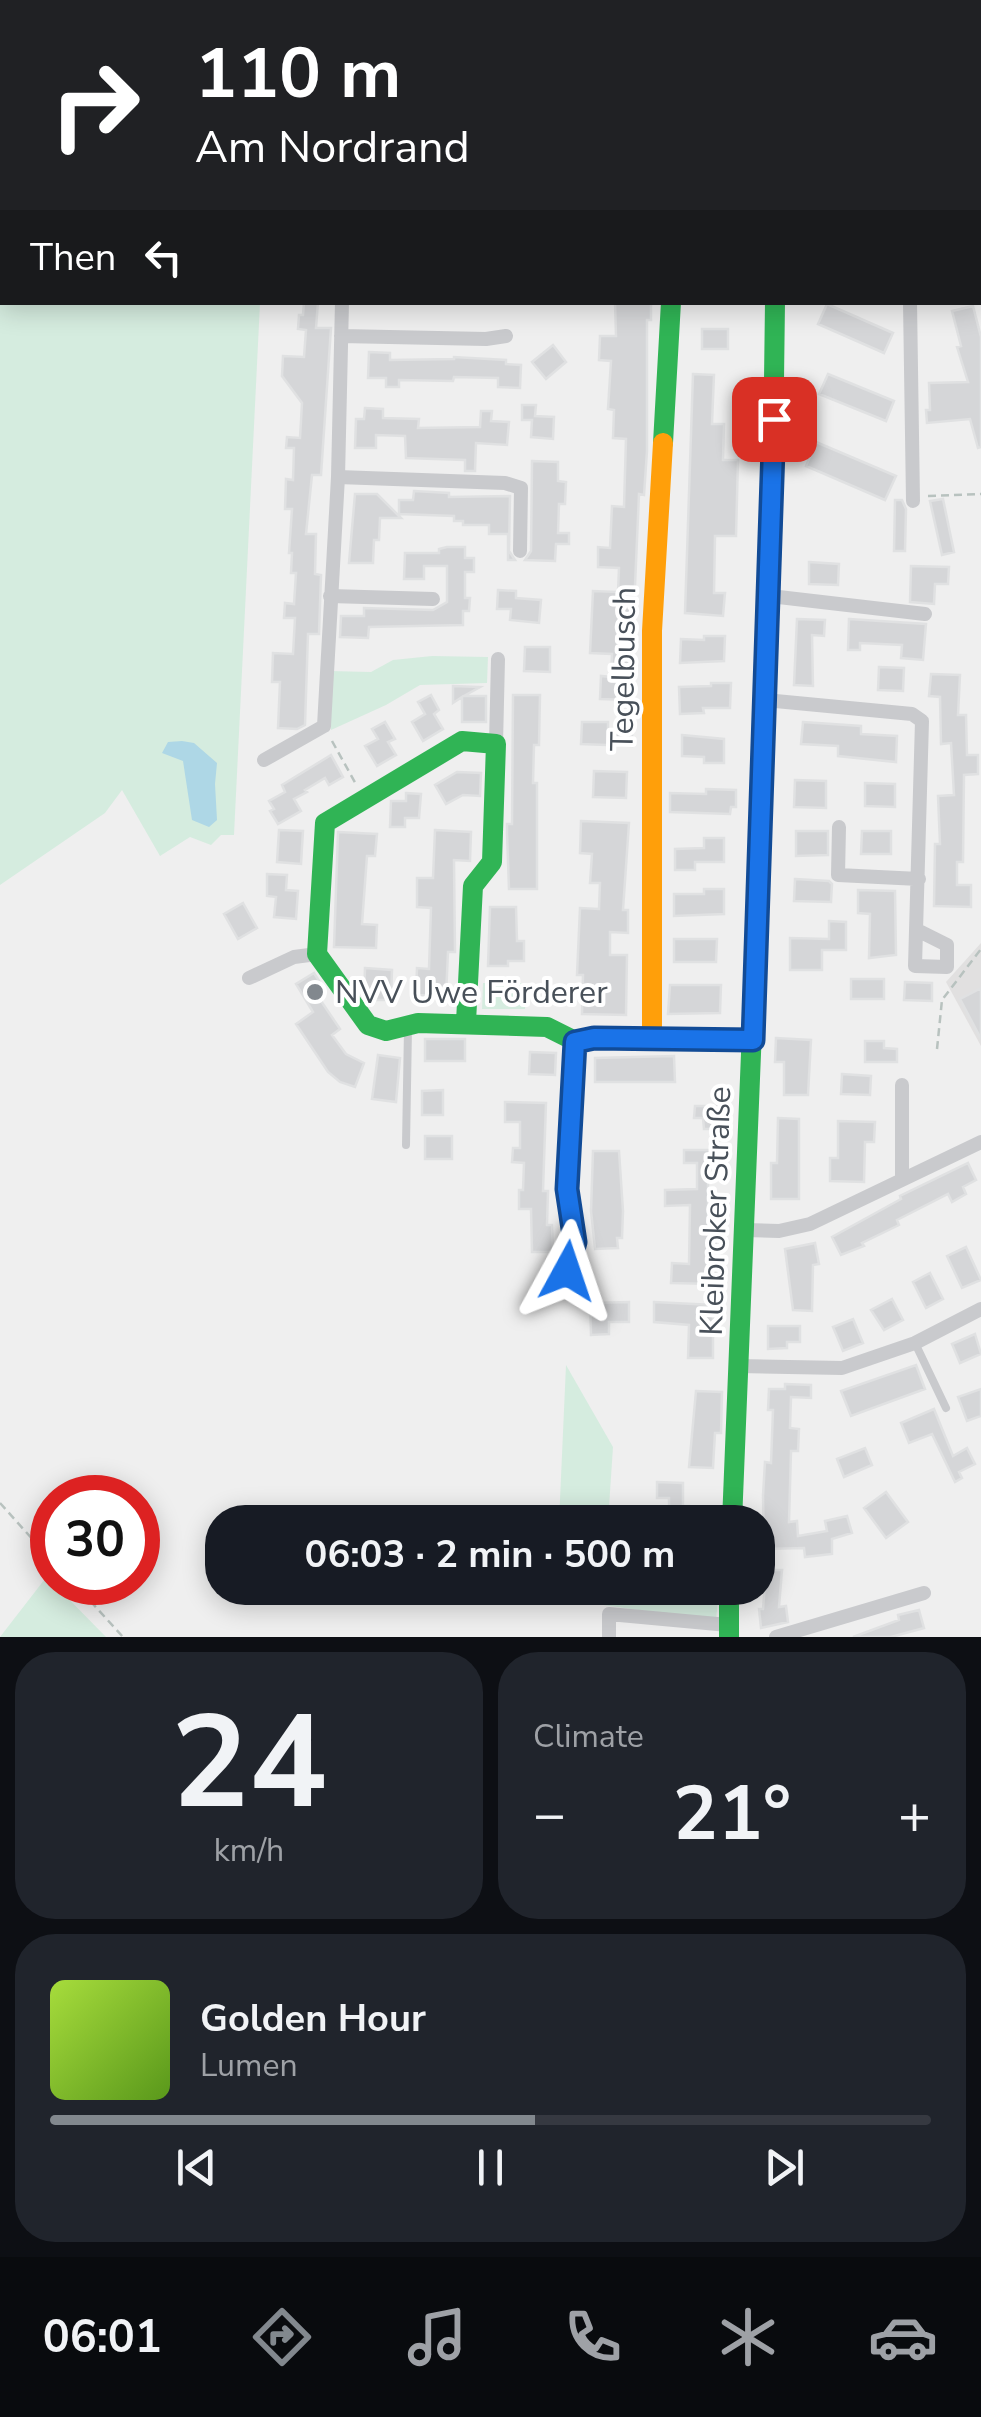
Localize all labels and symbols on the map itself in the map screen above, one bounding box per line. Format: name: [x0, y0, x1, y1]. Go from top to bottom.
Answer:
pin: [732, 377, 817, 462]
street label: Tegelbusch: [601, 587, 646, 751]
place label: NVV Uwe Förderer: [335, 971, 608, 1014]
marker: NVV Uwe Förderer: [304, 981, 326, 1003]
street label: Kleibroker Straße: [690, 1086, 741, 1336]
position arrow: [515, 1219, 619, 1323]
speed limit sign: 30: [30, 1475, 160, 1605]

